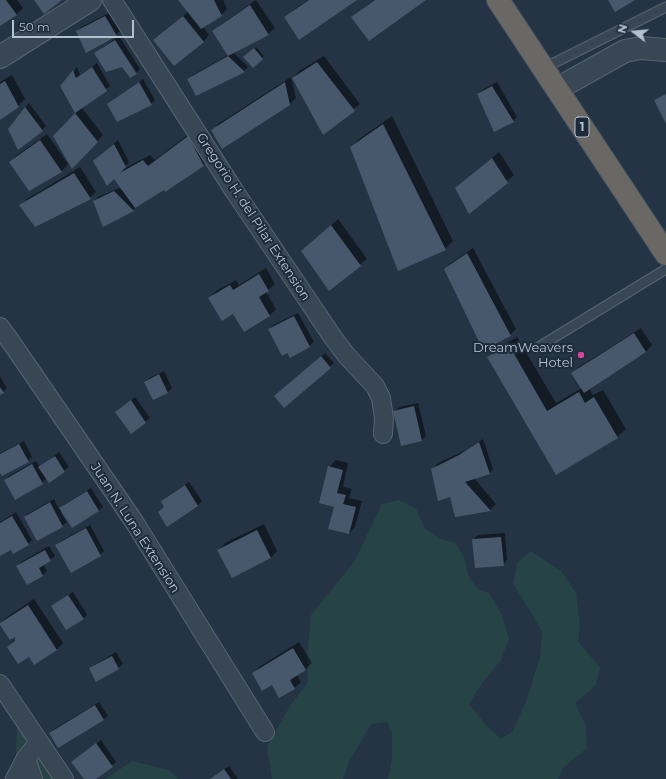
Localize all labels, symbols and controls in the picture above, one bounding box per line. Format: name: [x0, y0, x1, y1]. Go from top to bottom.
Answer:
scale bar: [14, 12, 136, 38]
north arrow: [614, 12, 654, 52]
text: 50 m: [19, 19, 50, 34]
text: N: [615, 22, 630, 35]
road number: 1: [575, 117, 589, 137]
street label: Gregorio H. del Pilar Extension: [193, 130, 313, 304]
place label: DreamWeavers Hotel: [473, 340, 573, 371]
marker: DreamWeavers Hotel: [576, 350, 586, 360]
street label: Juan N. Luna Extension: [87, 460, 183, 596]

